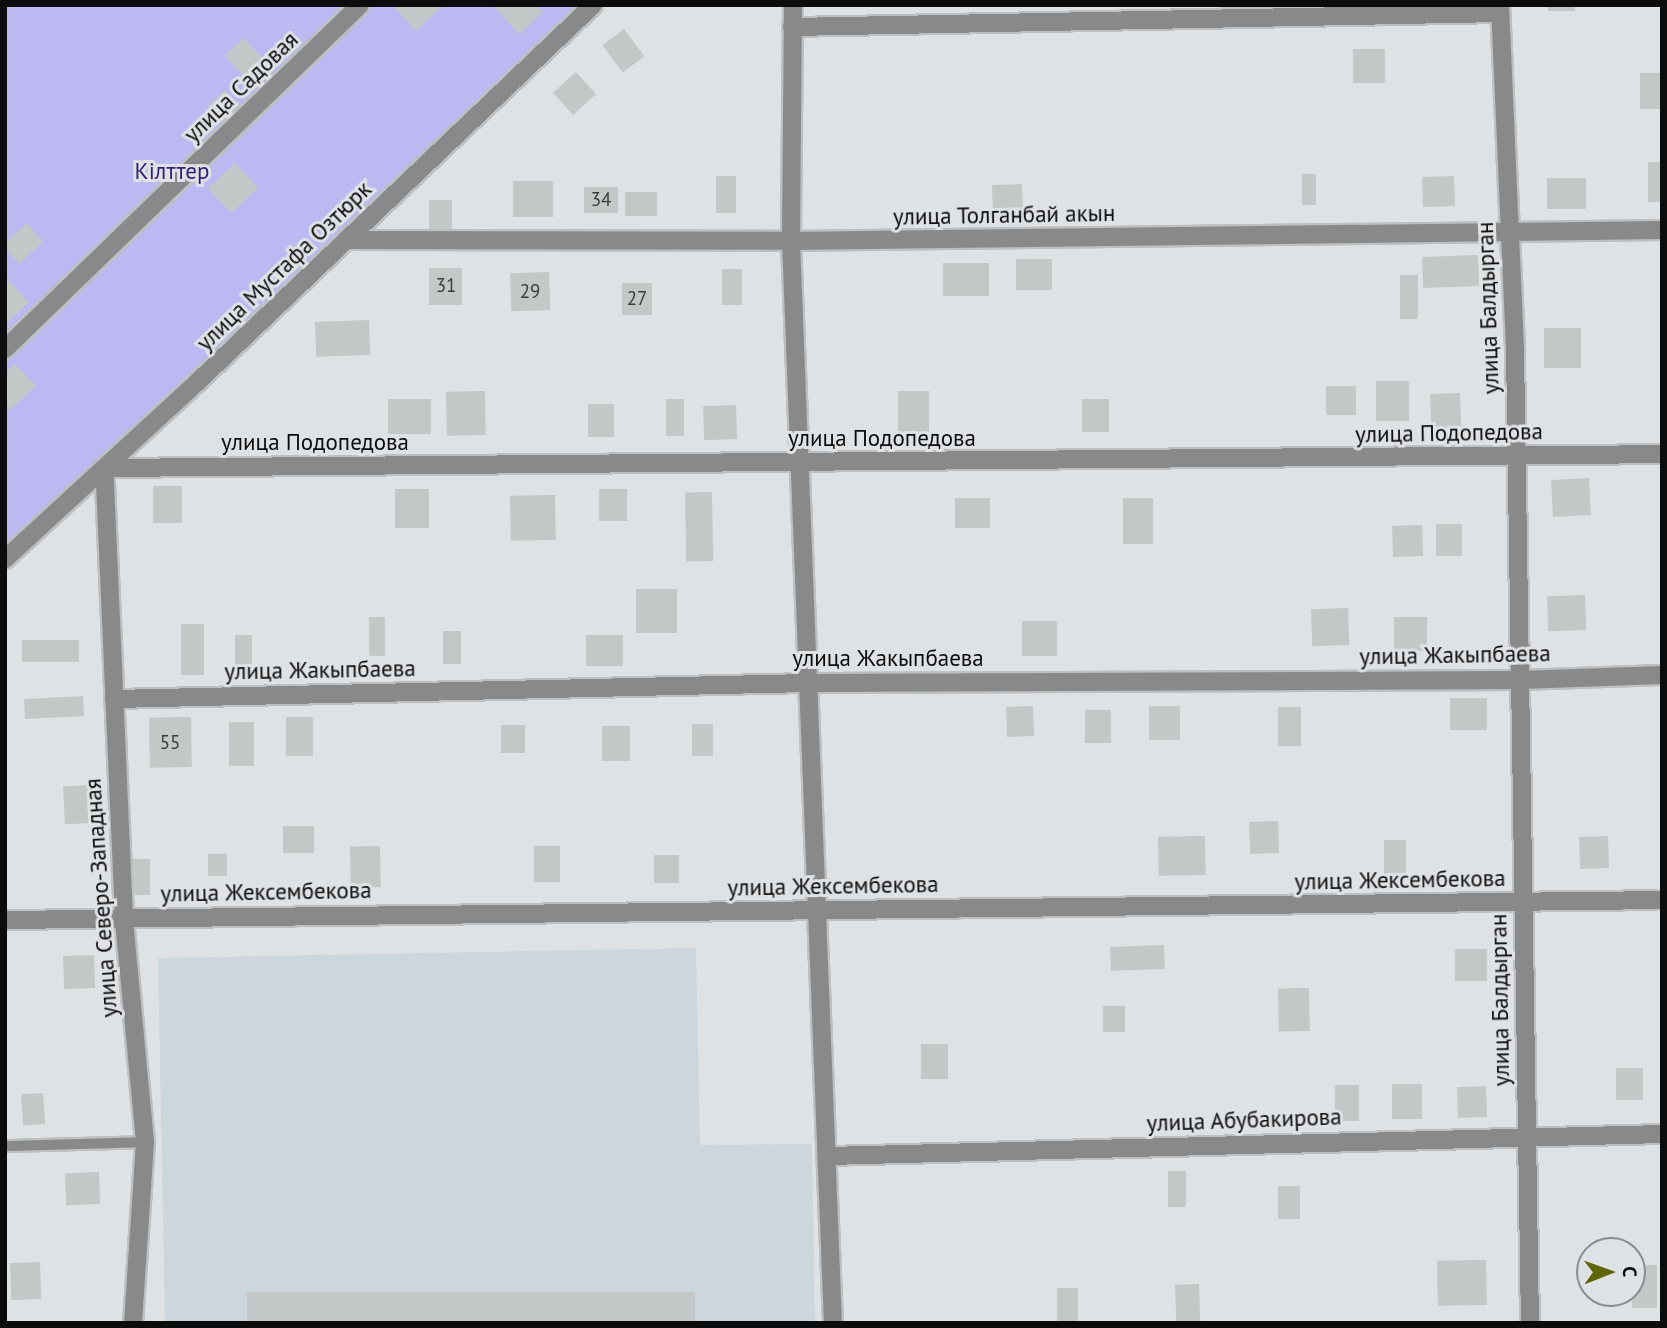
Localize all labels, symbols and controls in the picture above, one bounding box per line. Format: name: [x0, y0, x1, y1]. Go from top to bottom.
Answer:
street label: улица Садовая: [178, 26, 304, 148]
park label: Кілттер: [135, 157, 209, 185]
street label: улица Мустафа Озтюрк: [191, 175, 377, 357]
house number: 34: [591, 189, 611, 211]
street label: улица Толганбай акын: [892, 199, 1116, 231]
street label: улица Балдырган: [1471, 221, 1505, 395]
house number: 31: [436, 275, 456, 297]
house number: 29: [520, 281, 540, 303]
house number: 27: [627, 288, 647, 310]
street label: улица Подопедова: [1355, 418, 1543, 448]
street label: улица Подопедова: [788, 424, 976, 452]
street label: улица Подопедова: [221, 428, 409, 456]
street label: улица Жакыпбаева: [1359, 640, 1551, 670]
street label: улица Жакыпбаева: [792, 644, 984, 672]
street label: улица Жакыпбаева: [224, 655, 416, 685]
house number: 55: [160, 732, 180, 754]
street label: улица Северо-Западная: [79, 777, 123, 1019]
street label: улица Жексембекова: [1294, 864, 1506, 896]
street label: улица Жексембекова: [727, 870, 939, 902]
street label: улица Жексембекова: [160, 876, 372, 908]
street label: улица Балдырган: [1485, 913, 1515, 1087]
street label: улица Абубакирова: [1146, 1103, 1342, 1137]
north arrow: [1576, 1237, 1646, 1307]
text: С: [1618, 1266, 1642, 1277]

